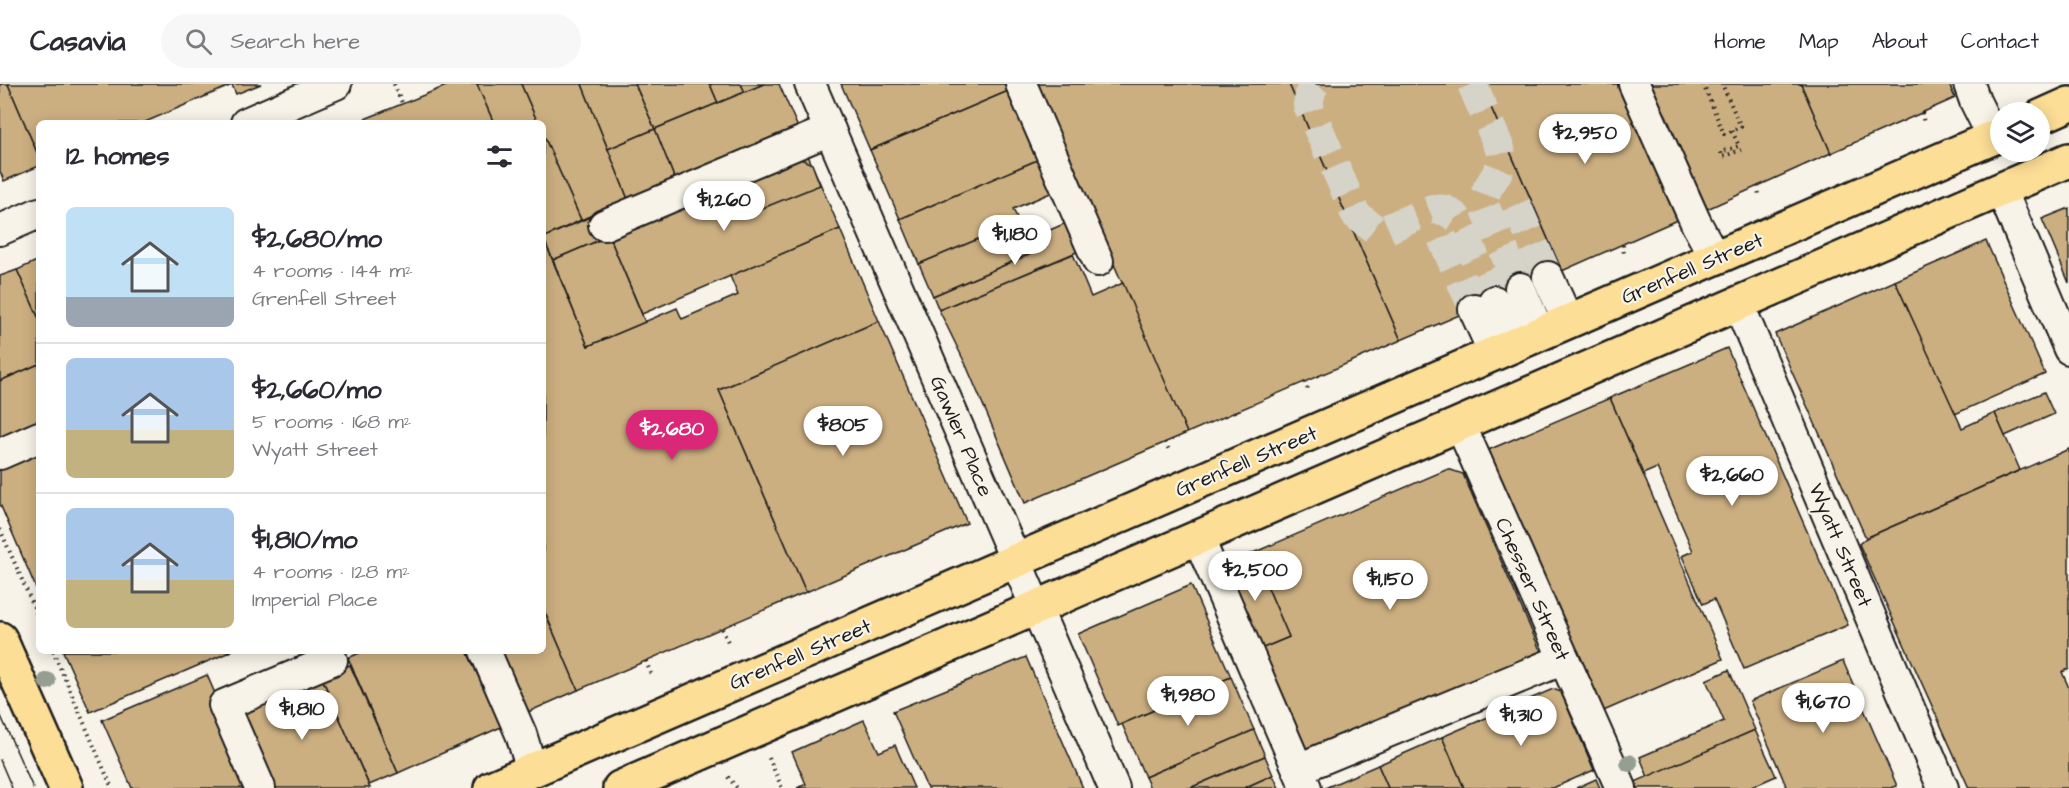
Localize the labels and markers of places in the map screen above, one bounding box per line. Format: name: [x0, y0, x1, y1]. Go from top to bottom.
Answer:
pin: $2,950: [1536, 114, 1634, 165]
pin: $1,260: [675, 181, 773, 232]
pin: $1,180: [966, 215, 1064, 266]
pin: $805: [807, 406, 879, 457]
pin: $2,680: [623, 410, 721, 461]
pin: $2,660: [1683, 456, 1781, 507]
pin: $2,500: [1206, 551, 1304, 602]
pin: $1,150: [1341, 560, 1439, 611]
pin: $1,980: [1139, 676, 1237, 727]
pin: $1,670: [1774, 683, 1872, 734]
pin: $1,810: [253, 690, 351, 741]
pin: $1,310: [1472, 696, 1570, 747]

